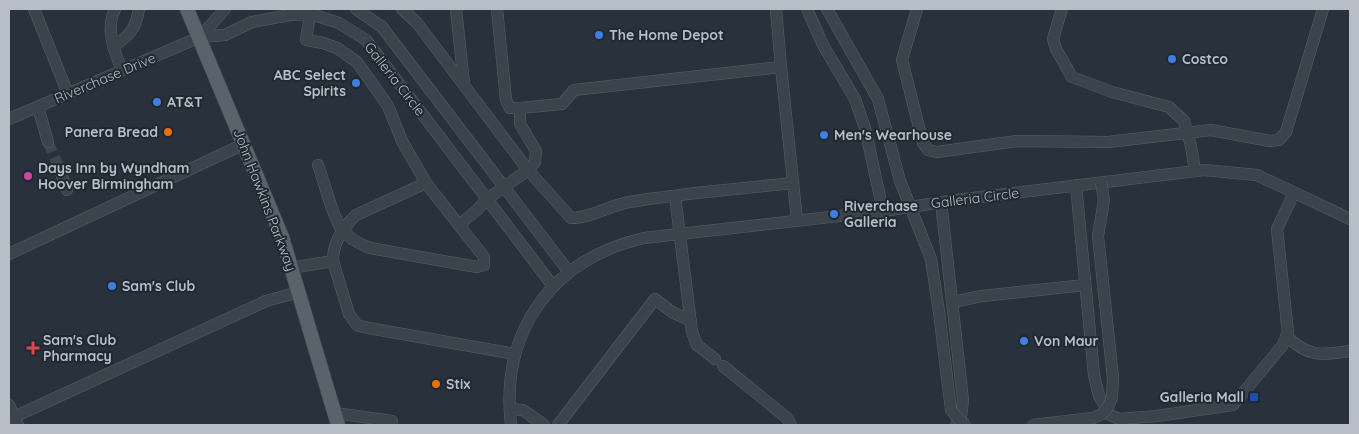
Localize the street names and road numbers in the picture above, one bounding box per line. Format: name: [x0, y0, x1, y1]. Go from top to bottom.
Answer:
street label: Galleria Circle: [361, 38, 429, 120]
street label: Riverchase Drive: [52, 49, 158, 107]
street label: John Hawkins Parkway: [230, 126, 300, 274]
street label: Galleria Circle: [930, 184, 1020, 212]

